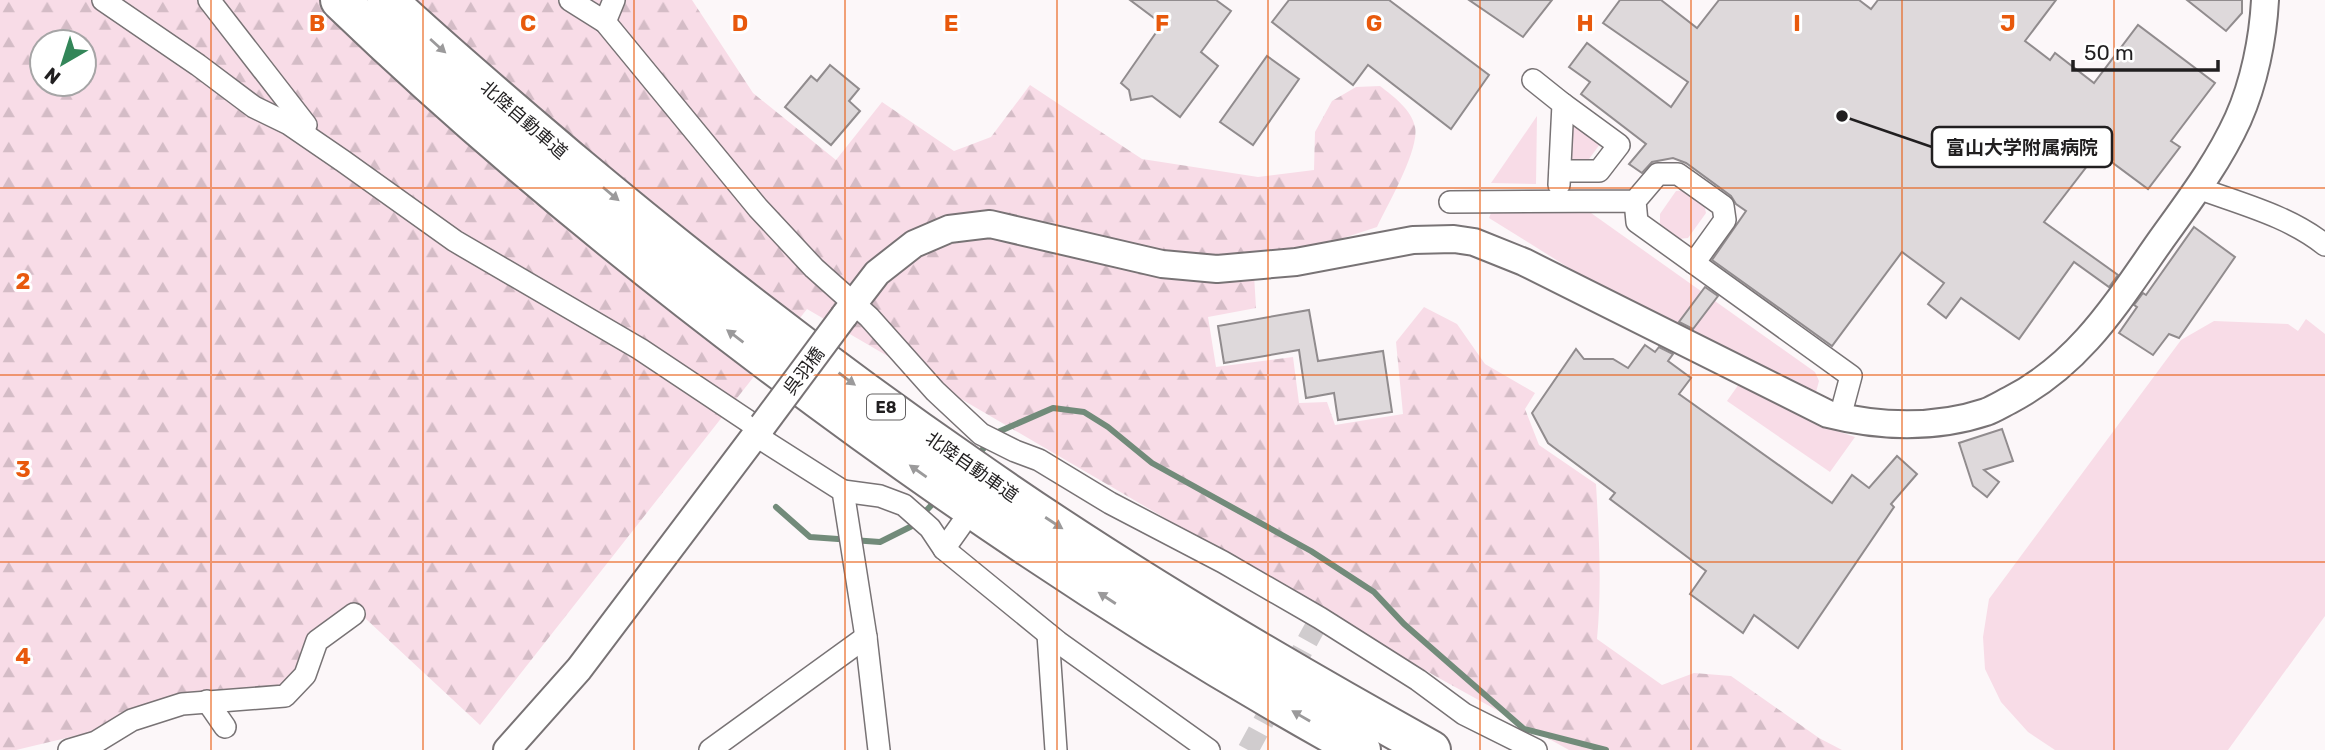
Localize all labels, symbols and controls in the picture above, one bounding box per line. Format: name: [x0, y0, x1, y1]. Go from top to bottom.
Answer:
text: B: [309, 9, 325, 37]
text: C: [520, 9, 536, 37]
text: D: [732, 9, 748, 37]
text: E: [944, 9, 958, 37]
text: F: [1155, 9, 1169, 37]
text: G: [1366, 9, 1382, 37]
text: H: [1576, 9, 1594, 37]
text: I: [1793, 9, 1801, 37]
text: J: [2000, 9, 2016, 37]
north arrow: [28, 28, 98, 98]
scale bar: [2073, 28, 2218, 72]
one-way arrow: [429, 37, 446, 53]
text: 50 m: [2084, 40, 2134, 65]
text: N: [40, 63, 65, 89]
street label: 北陸自動車道: [476, 76, 572, 164]
callout: 富山大学附属病院: [1932, 127, 2112, 167]
text: 富山大学附属病院: [1946, 136, 2098, 159]
one-way arrow: [602, 186, 619, 201]
text: 2: [16, 267, 30, 295]
one-way arrow: [726, 330, 744, 344]
street label: 呉羽橋: [779, 343, 829, 399]
one-way arrow: [838, 372, 856, 387]
road number: E8: [867, 394, 905, 420]
street label: 北陸自動車道: [921, 427, 1023, 507]
text: 3: [15, 455, 31, 483]
one-way arrow: [909, 464, 927, 478]
one-way arrow: [1045, 517, 1064, 530]
one-way arrow: [1098, 591, 1117, 604]
text: 4: [15, 642, 31, 670]
one-way arrow: [1292, 710, 1311, 723]

